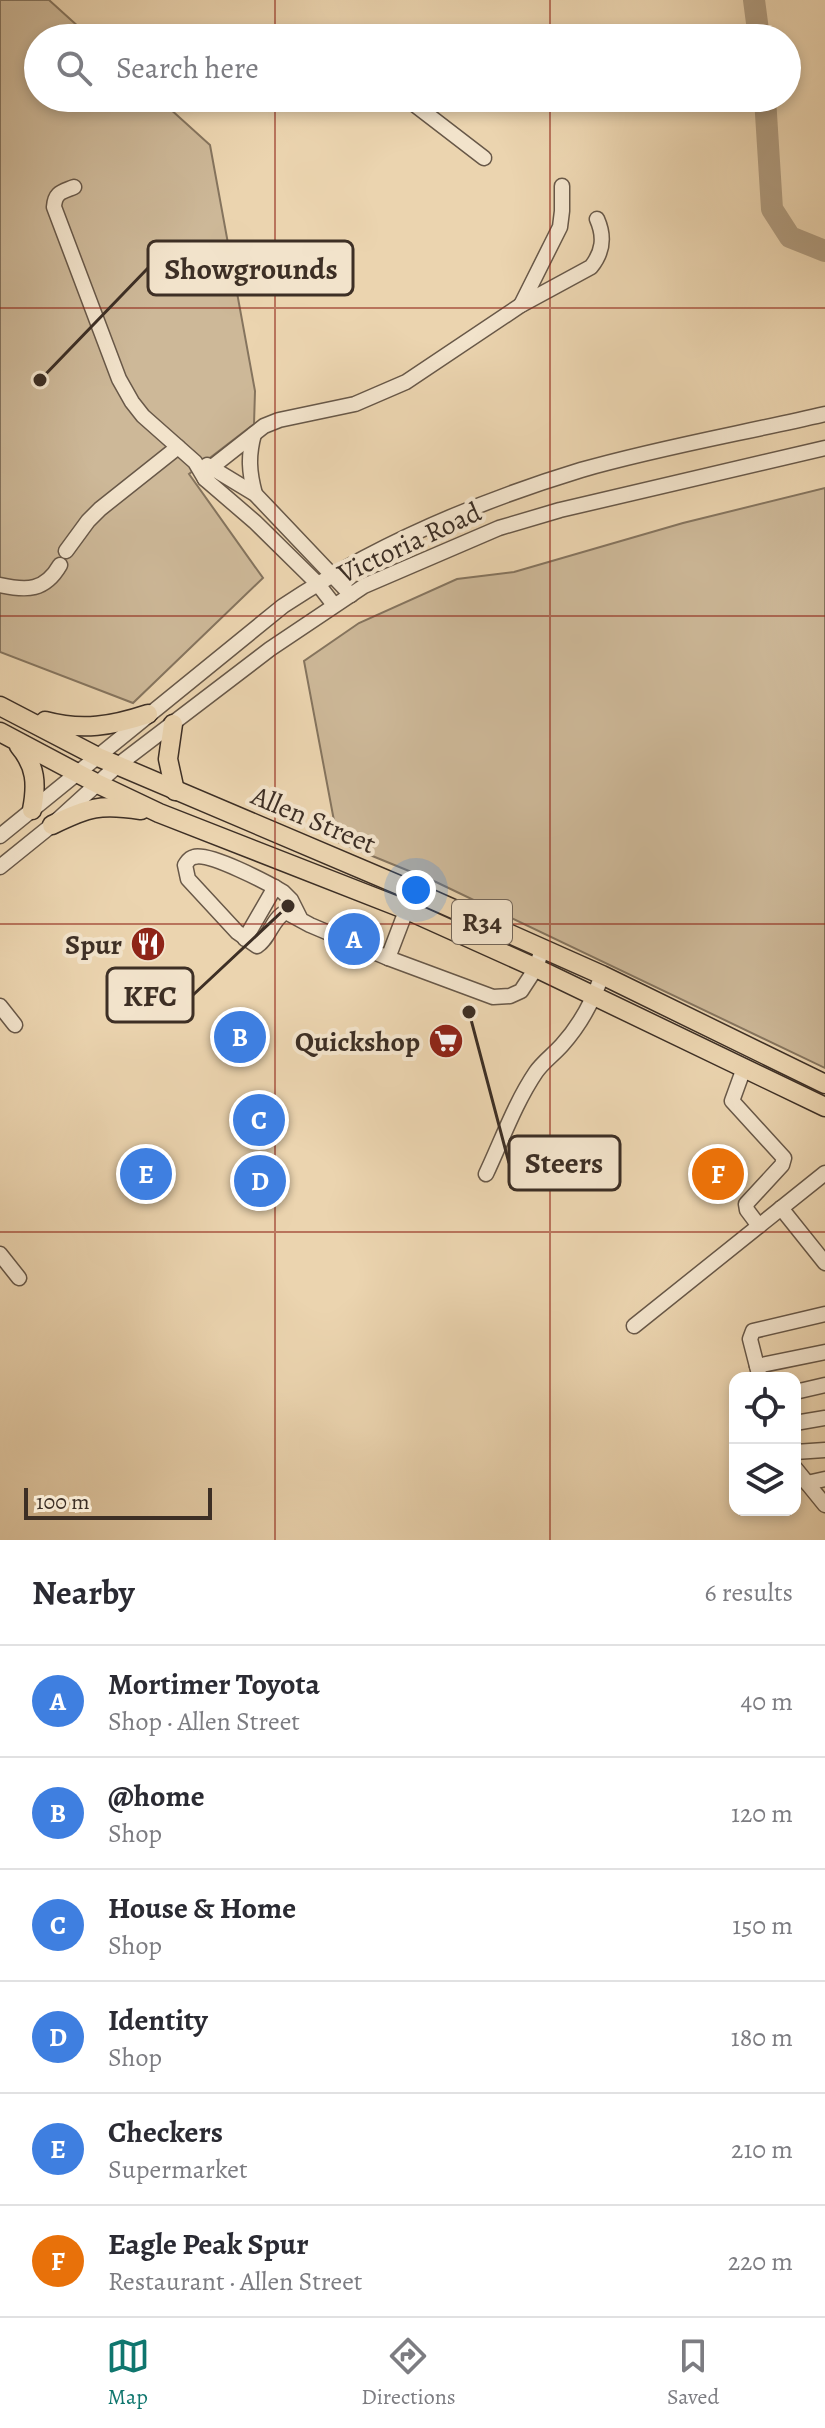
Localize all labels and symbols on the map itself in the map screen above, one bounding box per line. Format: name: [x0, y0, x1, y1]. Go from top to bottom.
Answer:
callout: Showgrounds: [148, 241, 353, 295]
text: Showgrounds: [164, 249, 338, 289]
street label: Victoria Road: [331, 493, 488, 593]
street label: Allen Street: [245, 776, 382, 863]
your location: [396, 870, 436, 910]
road number: R34: [452, 900, 512, 944]
pin: A: [328, 909, 380, 969]
restaurant icon: Spur: [129, 925, 167, 963]
place label: Spur: [65, 926, 122, 964]
callout: KFC: [107, 968, 193, 1022]
text: KFC: [123, 976, 177, 1016]
pin: B: [214, 1007, 266, 1067]
supermarket icon: Quickshop: [427, 1022, 465, 1060]
place label: Quickshop: [295, 1023, 420, 1061]
pin: C: [233, 1090, 285, 1150]
callout: Steers: [509, 1136, 620, 1190]
text: Steers: [525, 1143, 603, 1183]
pin: E: [120, 1144, 172, 1204]
pin: F: [692, 1144, 744, 1204]
pin: D: [234, 1151, 286, 1211]
scale bar: [24, 1484, 212, 1520]

